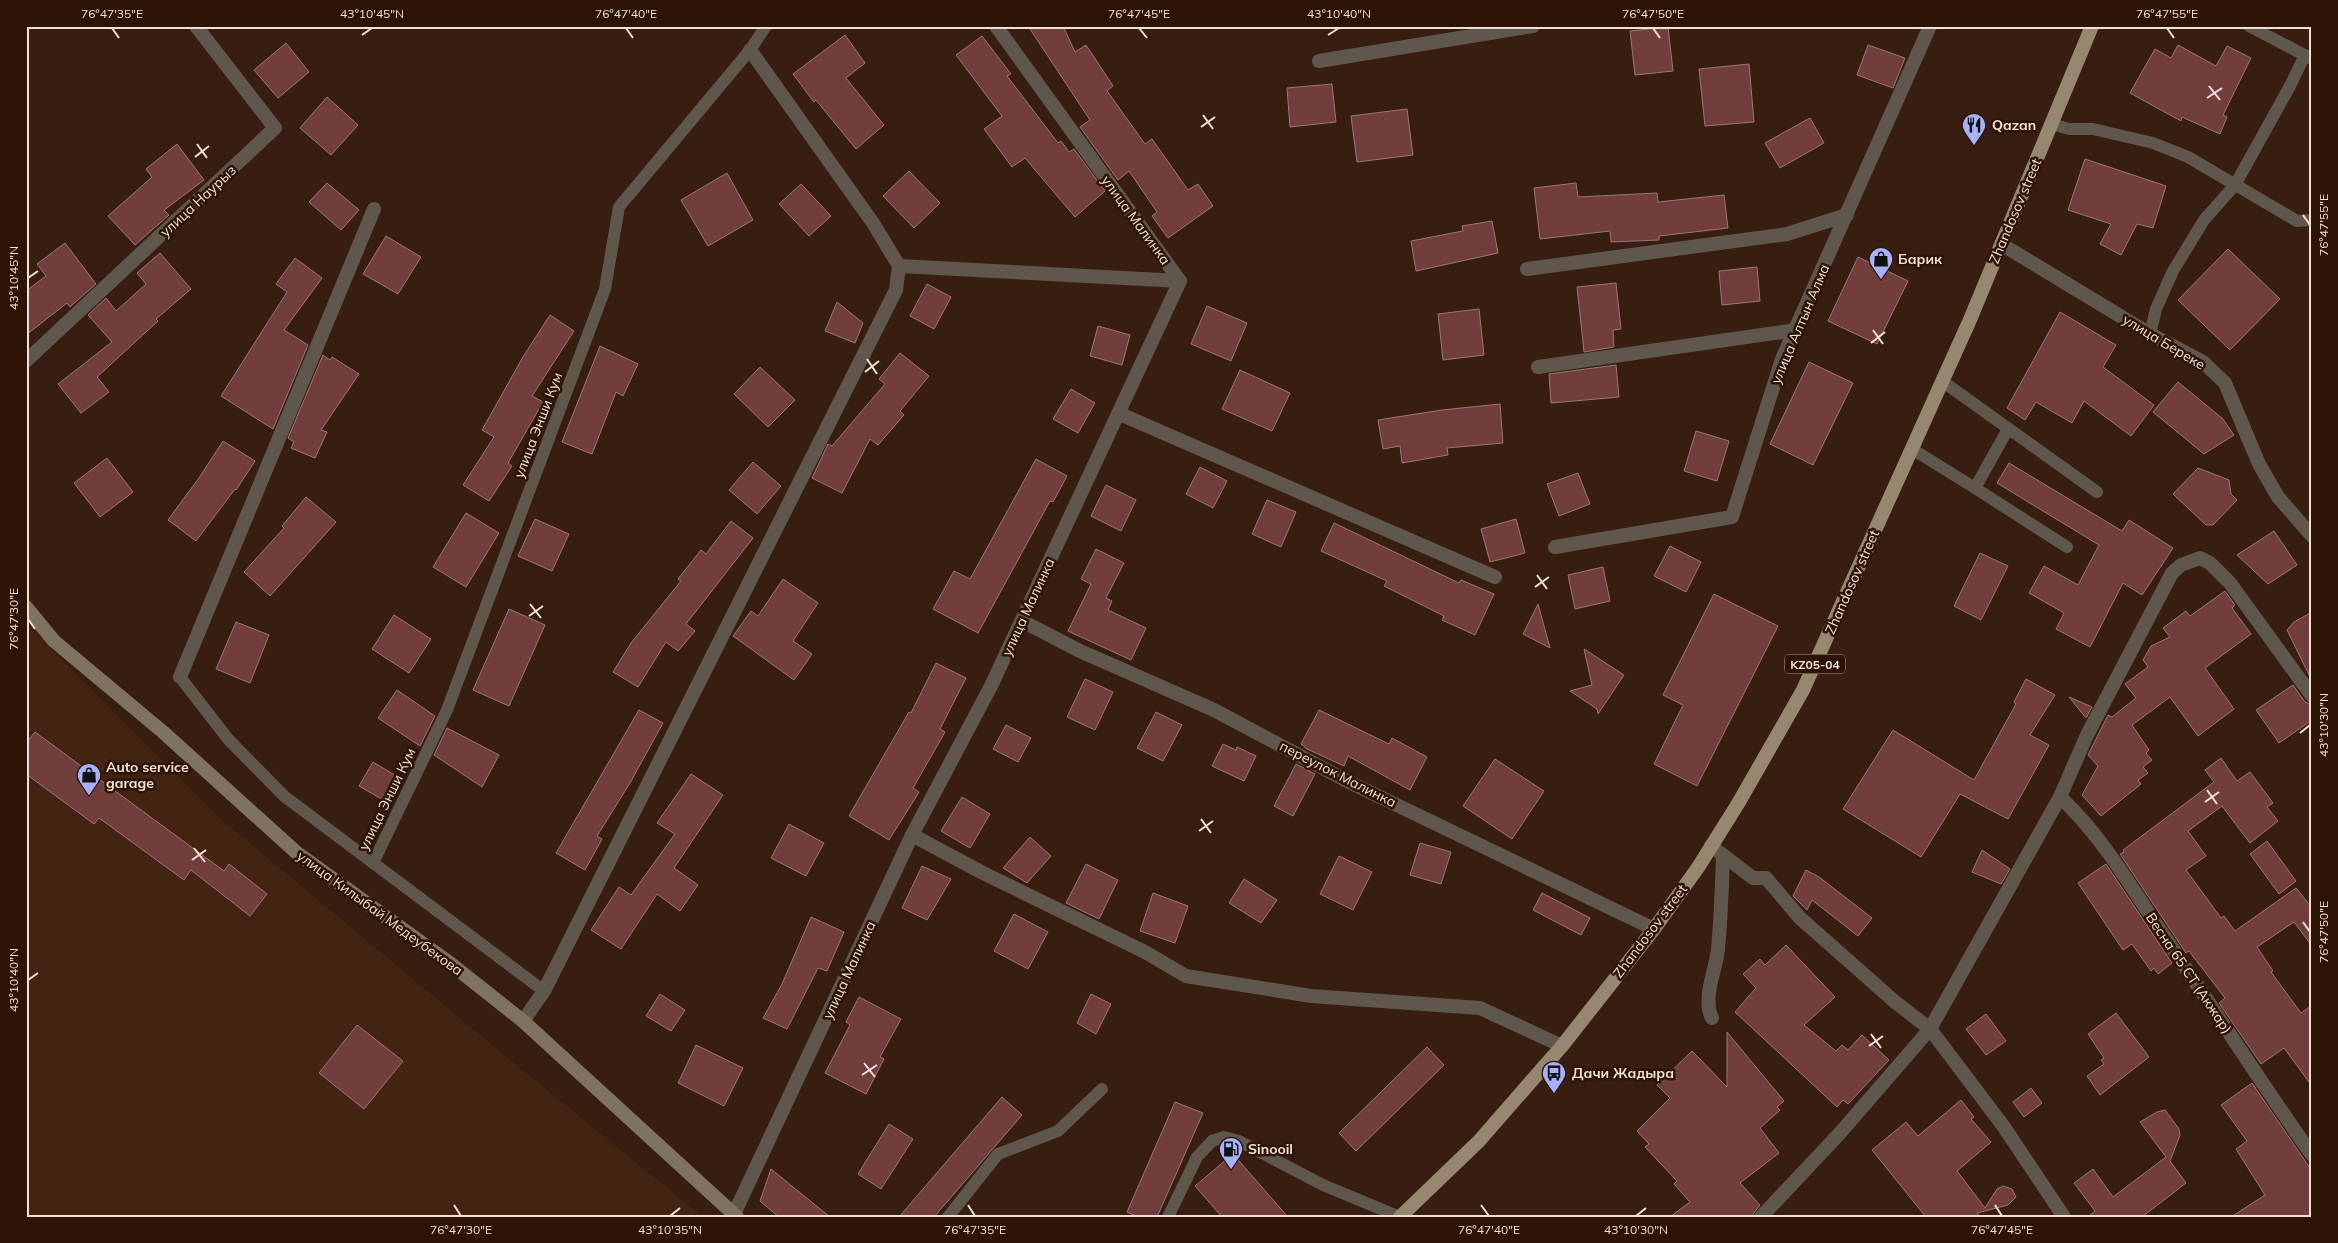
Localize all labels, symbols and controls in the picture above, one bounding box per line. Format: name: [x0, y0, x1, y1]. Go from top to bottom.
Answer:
text: 76°47'35"E: [81, 6, 143, 21]
text: 43°10'45"N: [340, 6, 404, 21]
text: 76°47'40"E: [595, 6, 657, 21]
text: 76°47'45"E: [1108, 6, 1170, 21]
text: 43°10'40"N: [1307, 6, 1371, 21]
text: 76°47'50"E: [1622, 6, 1684, 21]
text: 76°47'55"E: [2136, 6, 2198, 21]
restaurant icon: Qazan: [1961, 112, 1987, 146]
place label: Qazan: [1992, 116, 2036, 134]
street label: Zhandosov street: [1985, 156, 2045, 266]
street label: улица Наурыз: [156, 161, 240, 241]
street label: улица Малинка: [1098, 172, 1174, 268]
text: 76°47'55"E: [2316, 194, 2331, 256]
text: 43°10'45"N: [6, 246, 21, 310]
shop icon: Барик: [1868, 246, 1894, 280]
place label: Барик: [1898, 250, 1943, 268]
street label: улица Алтын Алма: [1767, 261, 1833, 387]
street label: улица Береке: [2119, 310, 2209, 374]
street label: улица Энши Кум: [510, 370, 566, 480]
street label: Zhandosov street: [1821, 527, 1883, 637]
street label: улица Малинка: [997, 555, 1059, 659]
text: 76°47'30"E: [6, 588, 21, 650]
road number: KZ05-04: [1785, 654, 1845, 674]
text: 43°10'30"N: [2316, 693, 2331, 757]
street label: переулок Малинка: [1277, 737, 1399, 811]
street label: улица Энши Кум: [354, 745, 420, 853]
place label: Auto service garage: [106, 758, 189, 792]
shop icon: Auto service garage: [76, 762, 102, 796]
street label: улица Килыбай Медеубекова: [294, 847, 466, 979]
street label: Zhandosov street: [1609, 881, 1691, 981]
text: 76°47'50"E: [2316, 901, 2331, 963]
street label: Весна 65 СТ (Акжар): [2142, 909, 2236, 1037]
street label: улица Малинка: [818, 918, 880, 1022]
text: 43°10'40"N: [6, 948, 21, 1012]
bus stop icon: Дачи Жадыра: [1541, 1060, 1567, 1094]
place label: Дачи Жадыра: [1572, 1064, 1674, 1082]
fuel station icon: Sinooil: [1218, 1136, 1244, 1170]
place label: Sinooil: [1248, 1140, 1293, 1158]
text: 76°47'30"E: [430, 1222, 492, 1237]
text: 43°10'35"N: [638, 1222, 702, 1237]
text: 76°47'35"E: [944, 1222, 1006, 1237]
text: 76°47'40"E: [1458, 1222, 1520, 1237]
text: 43°10'30"N: [1604, 1222, 1668, 1237]
text: 76°47'45"E: [1971, 1222, 2033, 1237]

